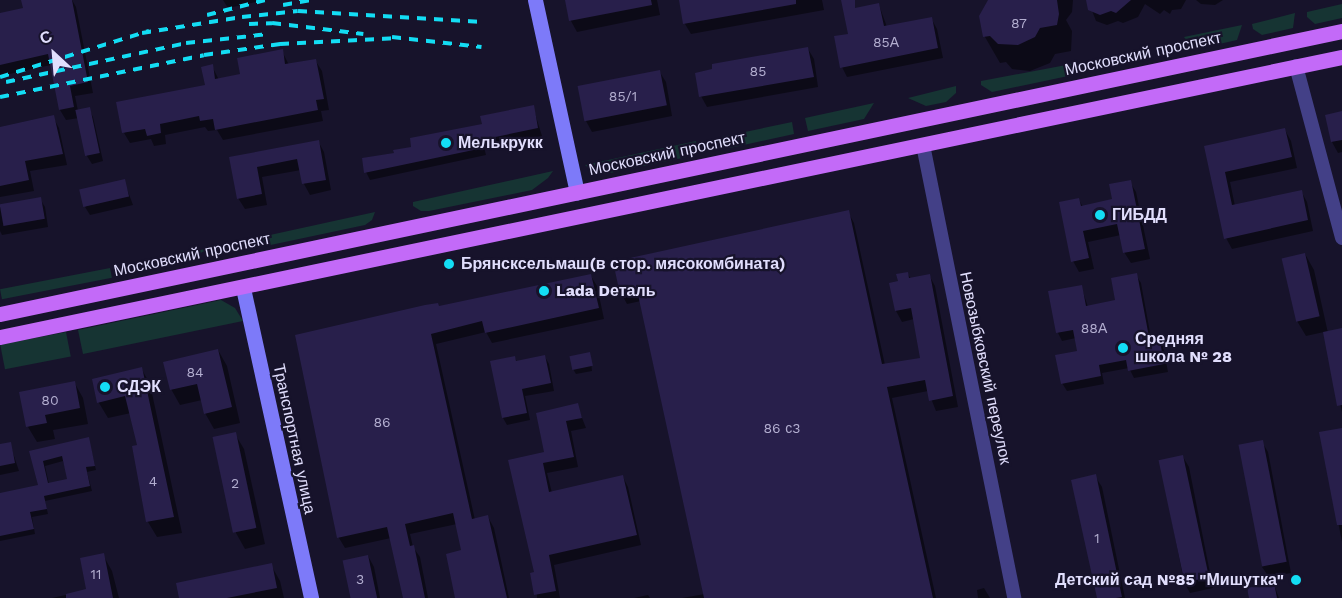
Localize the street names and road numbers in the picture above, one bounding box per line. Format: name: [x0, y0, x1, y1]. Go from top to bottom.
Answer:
street label: Московский проспект: [1063, 28, 1223, 80]
street label: Московский проспект: [587, 128, 747, 180]
street label: Московский проспект: [112, 229, 272, 281]
street label: Новозыбковский переулок: [955, 270, 1015, 466]
street label: Транспортная улица: [269, 362, 319, 516]

